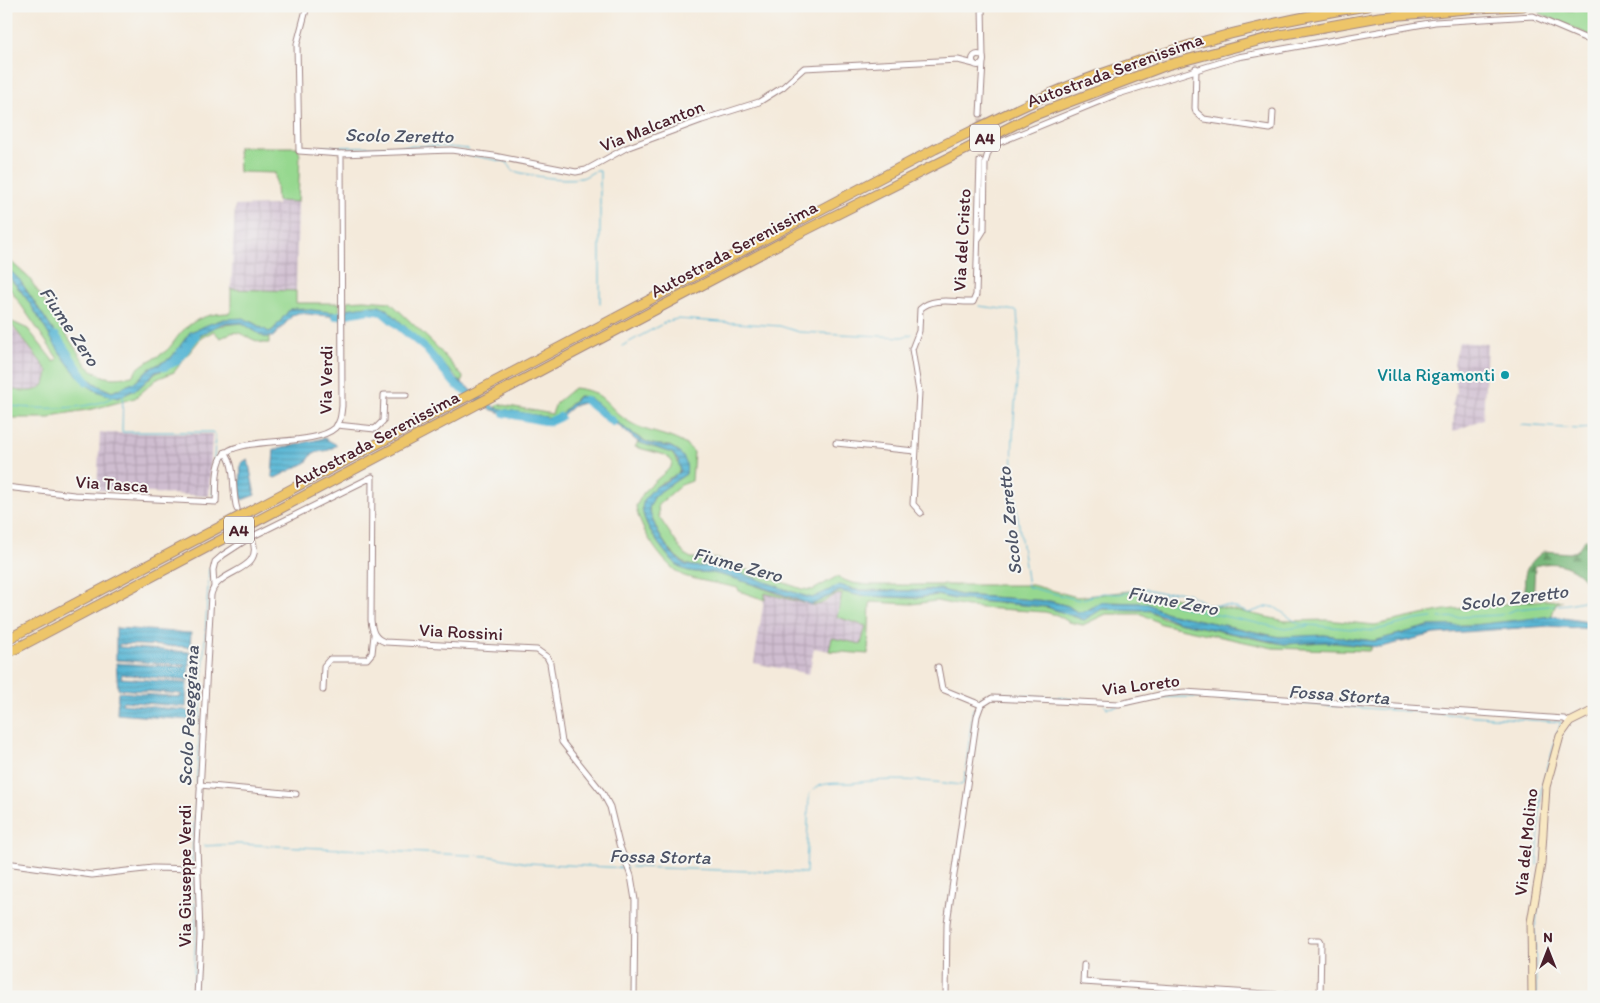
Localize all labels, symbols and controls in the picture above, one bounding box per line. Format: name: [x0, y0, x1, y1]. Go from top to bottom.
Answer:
street label: Autostrada Serenissima: [1024, 28, 1207, 112]
street label: Via Malcanton: [597, 95, 708, 157]
water label: Scolo Zeretto: [345, 123, 455, 148]
road number: A4: [970, 125, 1000, 152]
street label: Via del Cristo: [948, 188, 976, 292]
street label: Autostrada Serenissima: [647, 195, 822, 302]
water label: Fiume Zero: [35, 282, 105, 372]
street label: Via Verdi: [314, 345, 338, 415]
place label: Villa Rigamonti: [1377, 364, 1495, 386]
marker: Villa Rigamonti: [1499, 369, 1511, 381]
street label: Autostrada Serenissima: [289, 385, 464, 492]
water label: Scolo Zeretto: [992, 465, 1027, 576]
street label: Via Tasca: [75, 470, 150, 498]
road number: A4: [224, 516, 254, 544]
water label: Fiume Zero: [691, 542, 786, 588]
water label: Scolo Zeretto: [1459, 579, 1571, 616]
water label: Fiume Zero: [1126, 581, 1221, 621]
street label: Via Rossini: [419, 619, 503, 645]
water label: Scolo Peseggiana: [173, 645, 204, 787]
street label: Via Loreto: [1101, 669, 1181, 701]
water label: Fossa Storta: [1288, 679, 1390, 710]
street label: Via del Molino: [1509, 787, 1543, 897]
street label: Via Giuseppe Verdi: [174, 805, 196, 947]
water label: Fossa Storta: [609, 844, 711, 869]
north arrow: [1522, 926, 1572, 976]
text: N: [1543, 929, 1553, 946]

